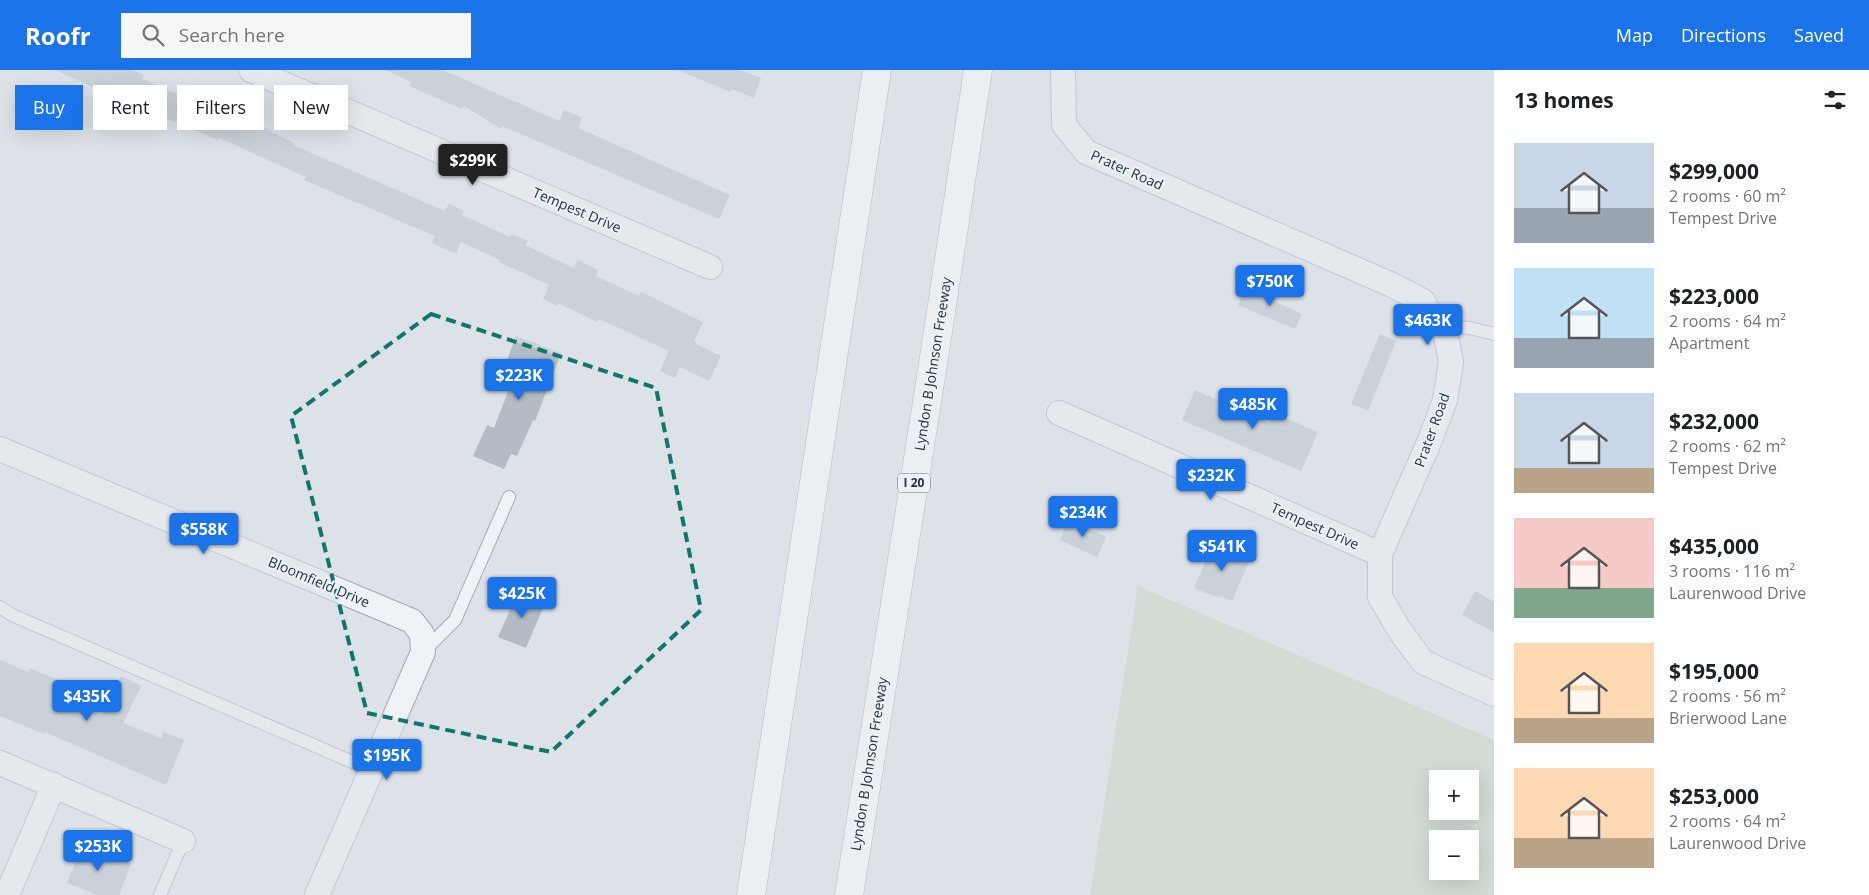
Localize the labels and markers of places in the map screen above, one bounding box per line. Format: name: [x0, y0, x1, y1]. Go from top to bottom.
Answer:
pin: $299K: [438, 144, 508, 186]
pin: $750K: [1235, 264, 1305, 307]
pin: $463K: [1393, 304, 1463, 346]
pin: $223K: [484, 358, 554, 401]
pin: $485K: [1218, 388, 1288, 430]
pin: $232K: [1176, 458, 1246, 501]
pin: $234K: [1048, 496, 1118, 538]
pin: $558K: [169, 512, 239, 555]
pin: $541K: [1187, 530, 1257, 572]
pin: $425K: [487, 576, 557, 619]
pin: $435K: [52, 680, 122, 722]
pin: $195K: [352, 738, 422, 781]
pin: $253K: [63, 830, 133, 872]

